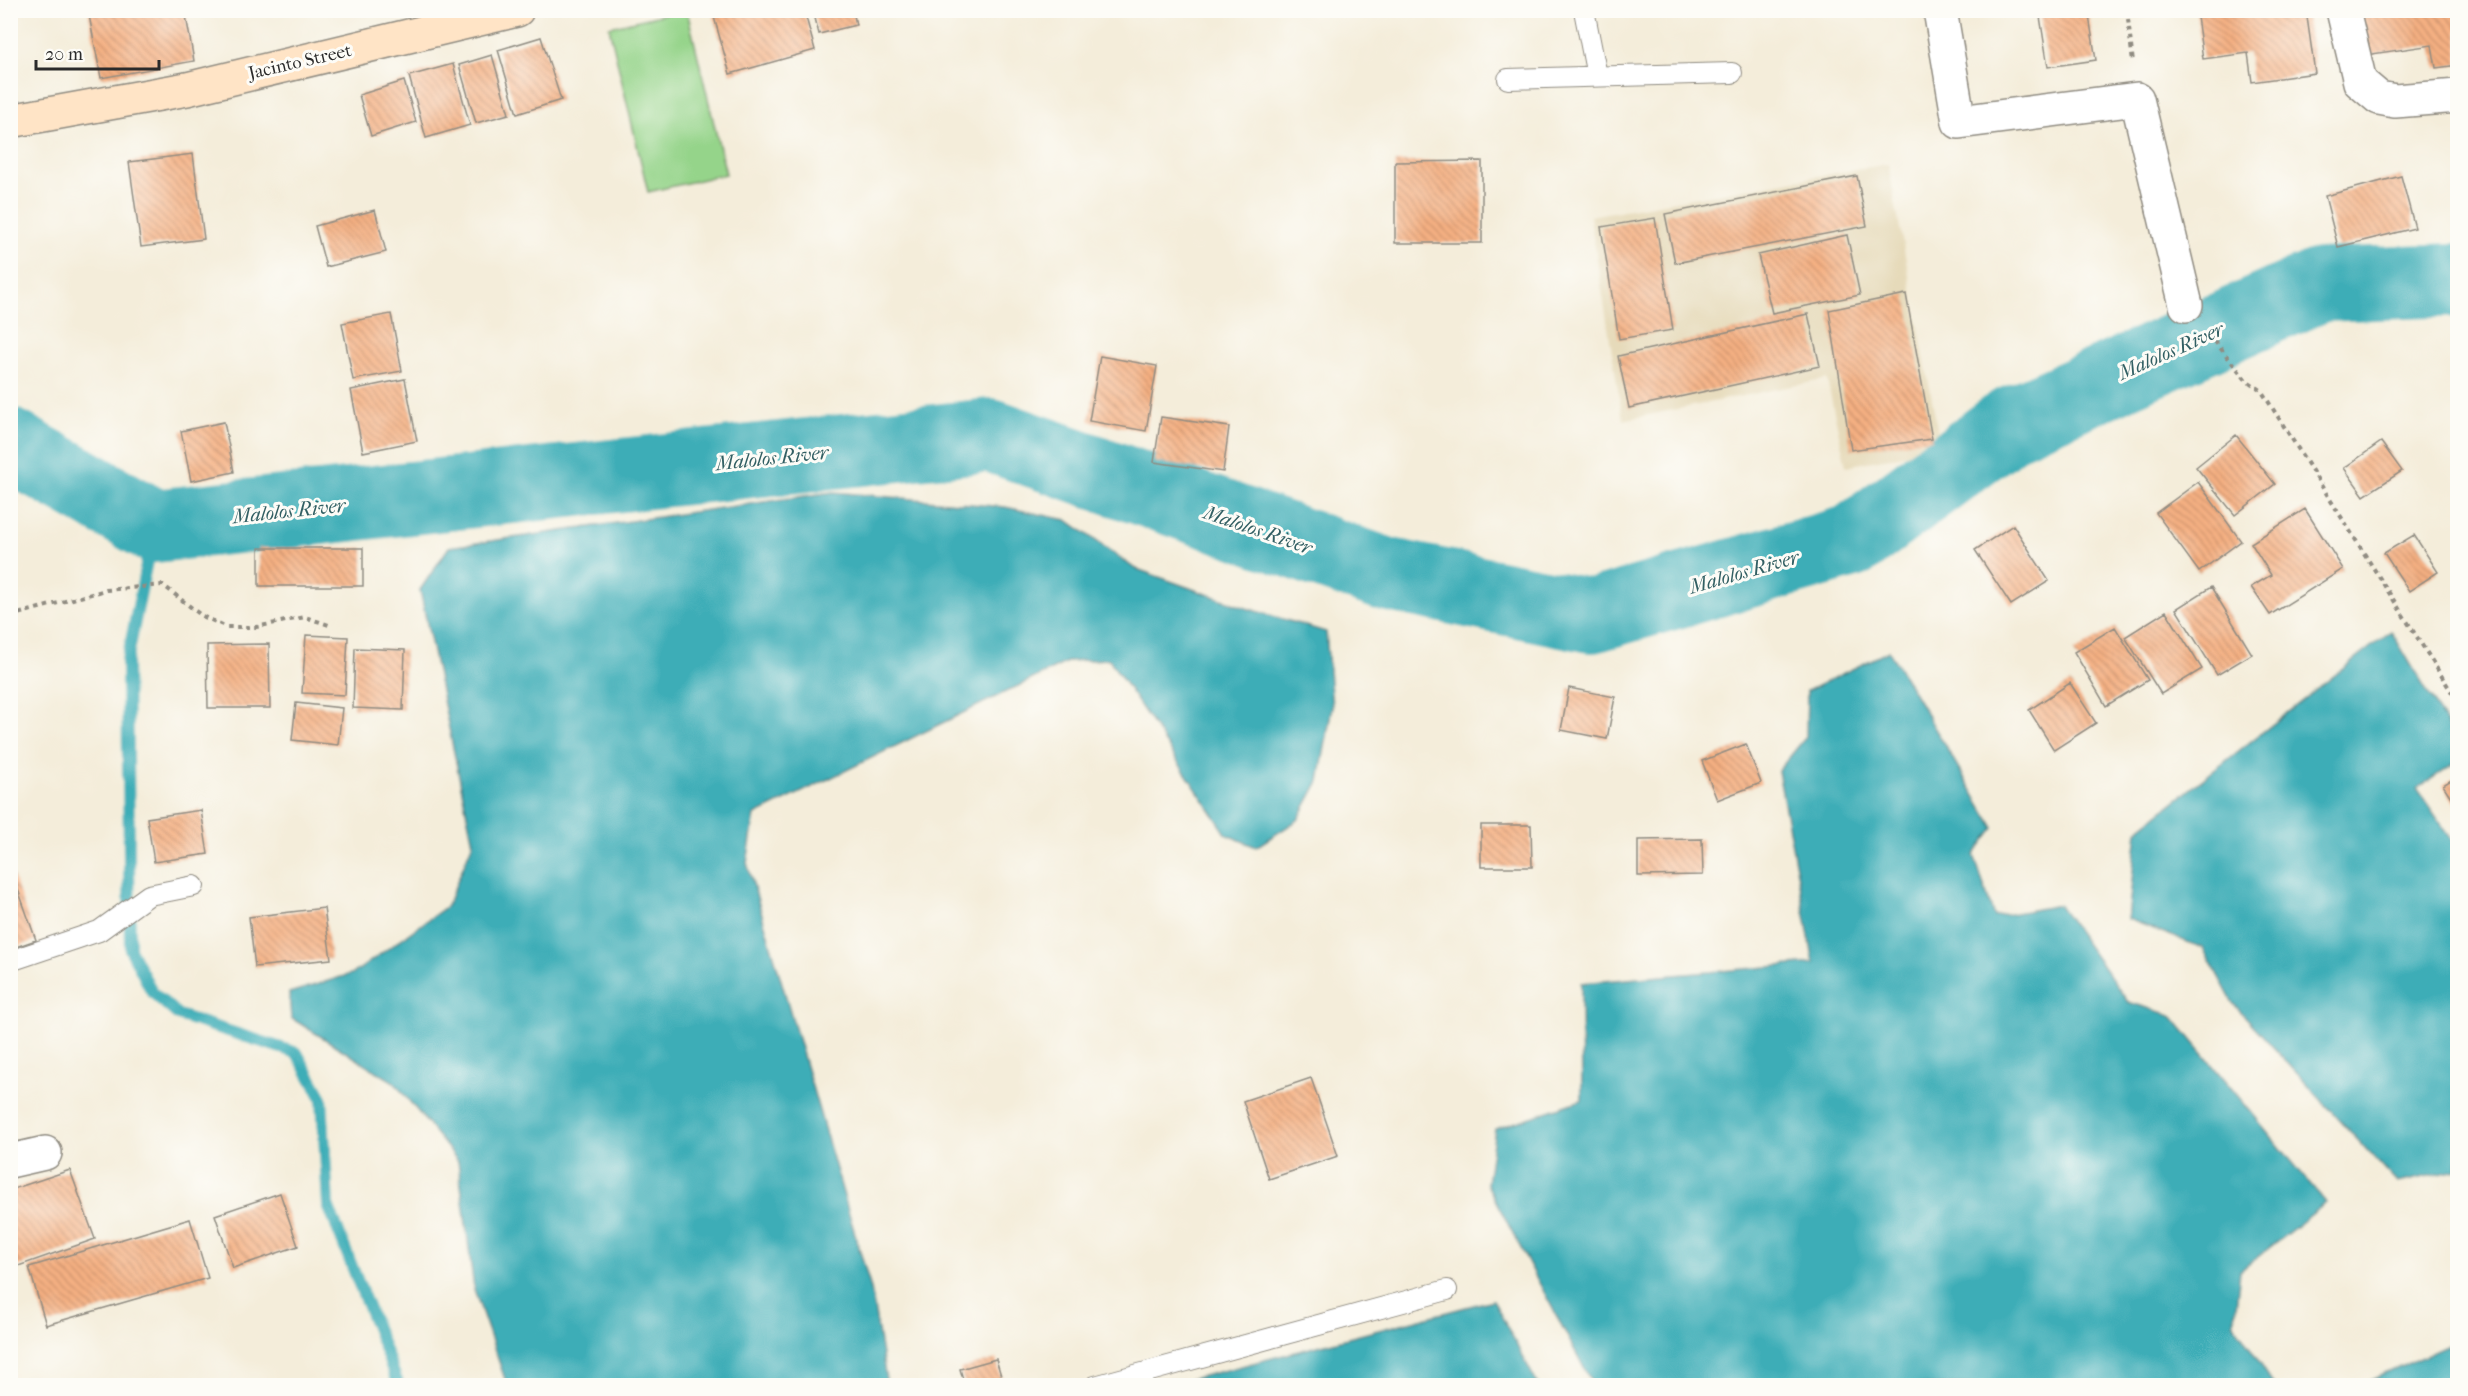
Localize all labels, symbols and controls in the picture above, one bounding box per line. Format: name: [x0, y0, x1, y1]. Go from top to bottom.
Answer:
scale bar: [36, 33, 159, 71]
street label: Jacinto Street: [244, 40, 354, 85]
text: 20 m: [45, 44, 83, 65]
water label: Malolos River: [2113, 317, 2229, 385]
water label: Malolos River: [713, 440, 831, 476]
water label: Malolos River: [230, 493, 348, 529]
water label: Malolos River: [1199, 500, 1317, 560]
water label: Malolos River: [1685, 545, 1803, 599]

